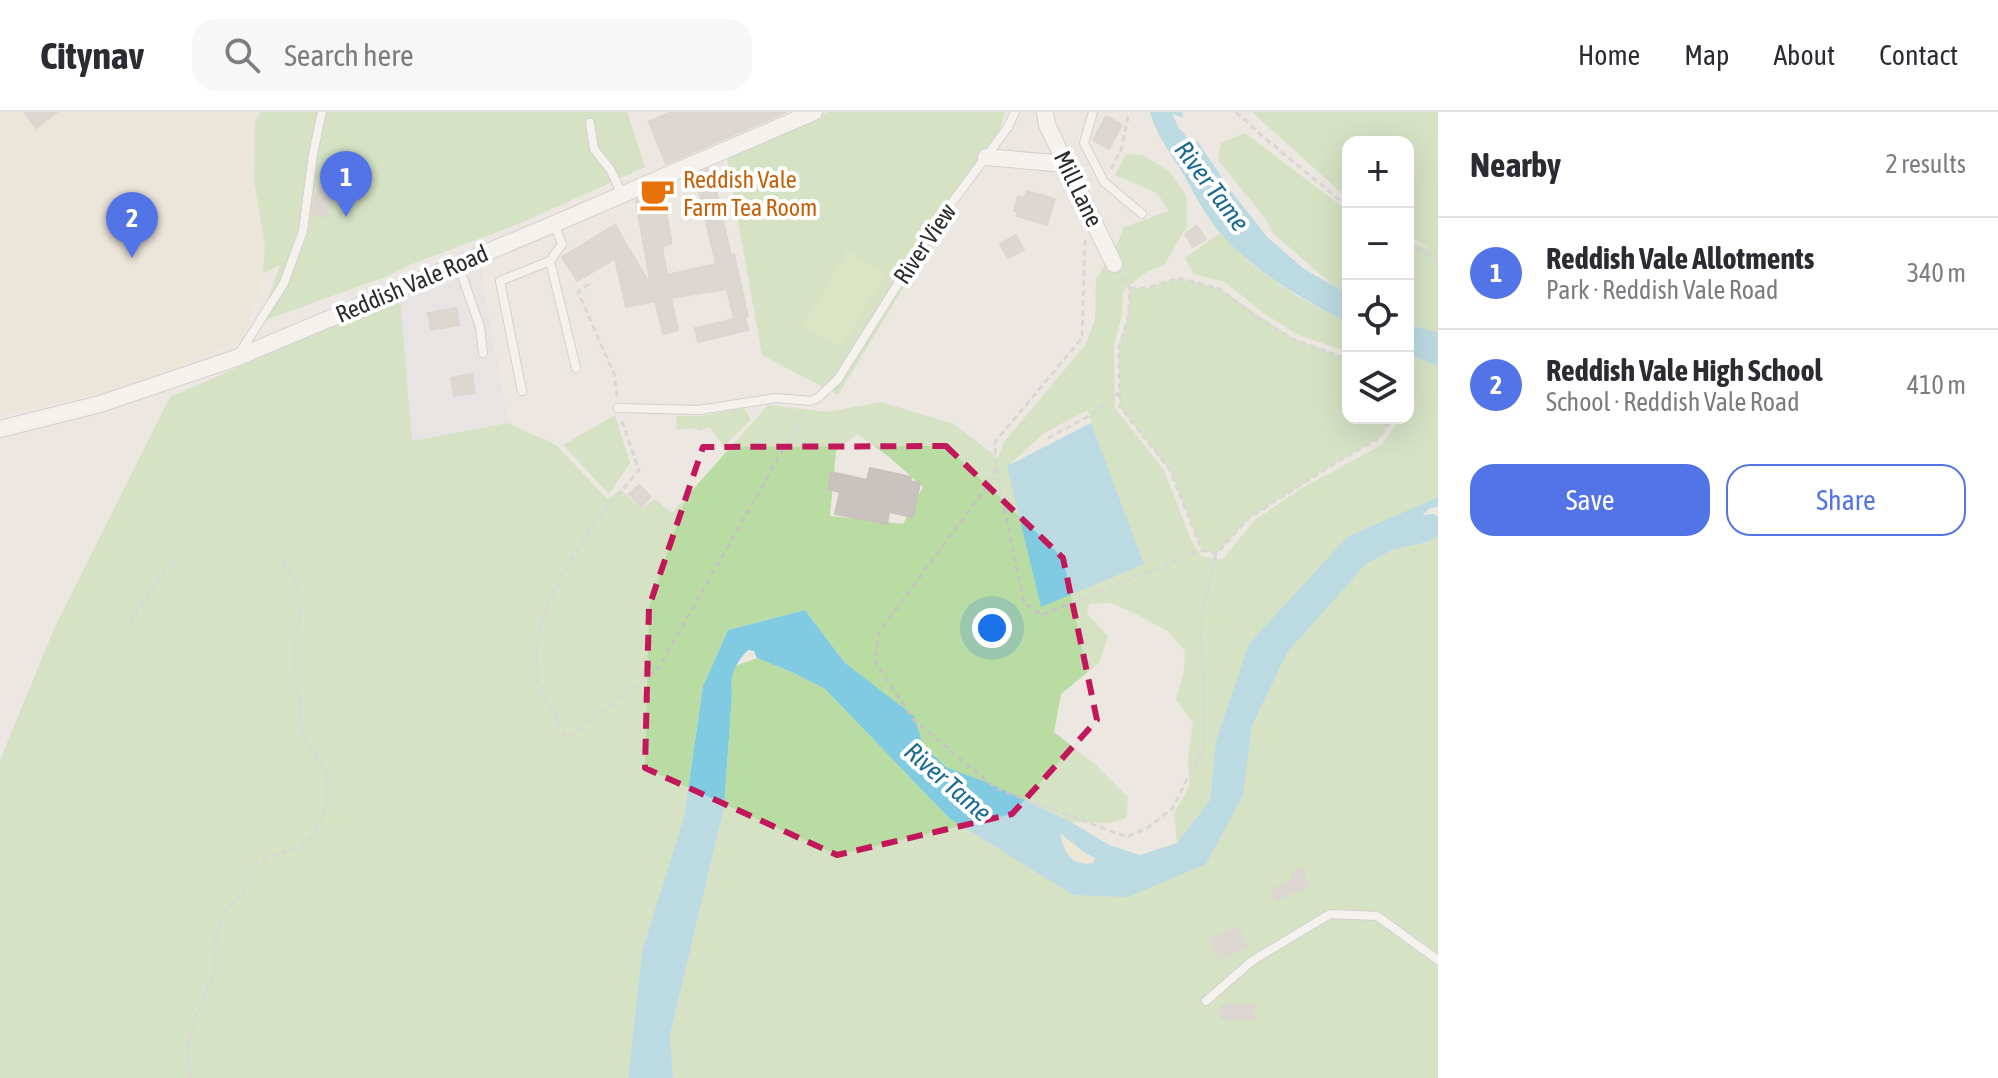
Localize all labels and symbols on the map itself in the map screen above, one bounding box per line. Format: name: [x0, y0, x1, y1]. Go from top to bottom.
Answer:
water label: River Tame: [1168, 135, 1256, 237]
street label: Mill Lane: [1049, 147, 1108, 231]
pin: 1: [320, 151, 372, 217]
place label: Reddish Vale Farm Tea Room: [683, 166, 817, 221]
cafe icon: Reddish Vale Farm Tea Room: [638, 175, 676, 213]
pin: 2: [106, 192, 158, 258]
street label: River View: [888, 199, 961, 289]
street label: Reddish Vale Road: [332, 239, 492, 328]
your location: [972, 608, 1012, 648]
water label: River Tame: [899, 736, 997, 828]

